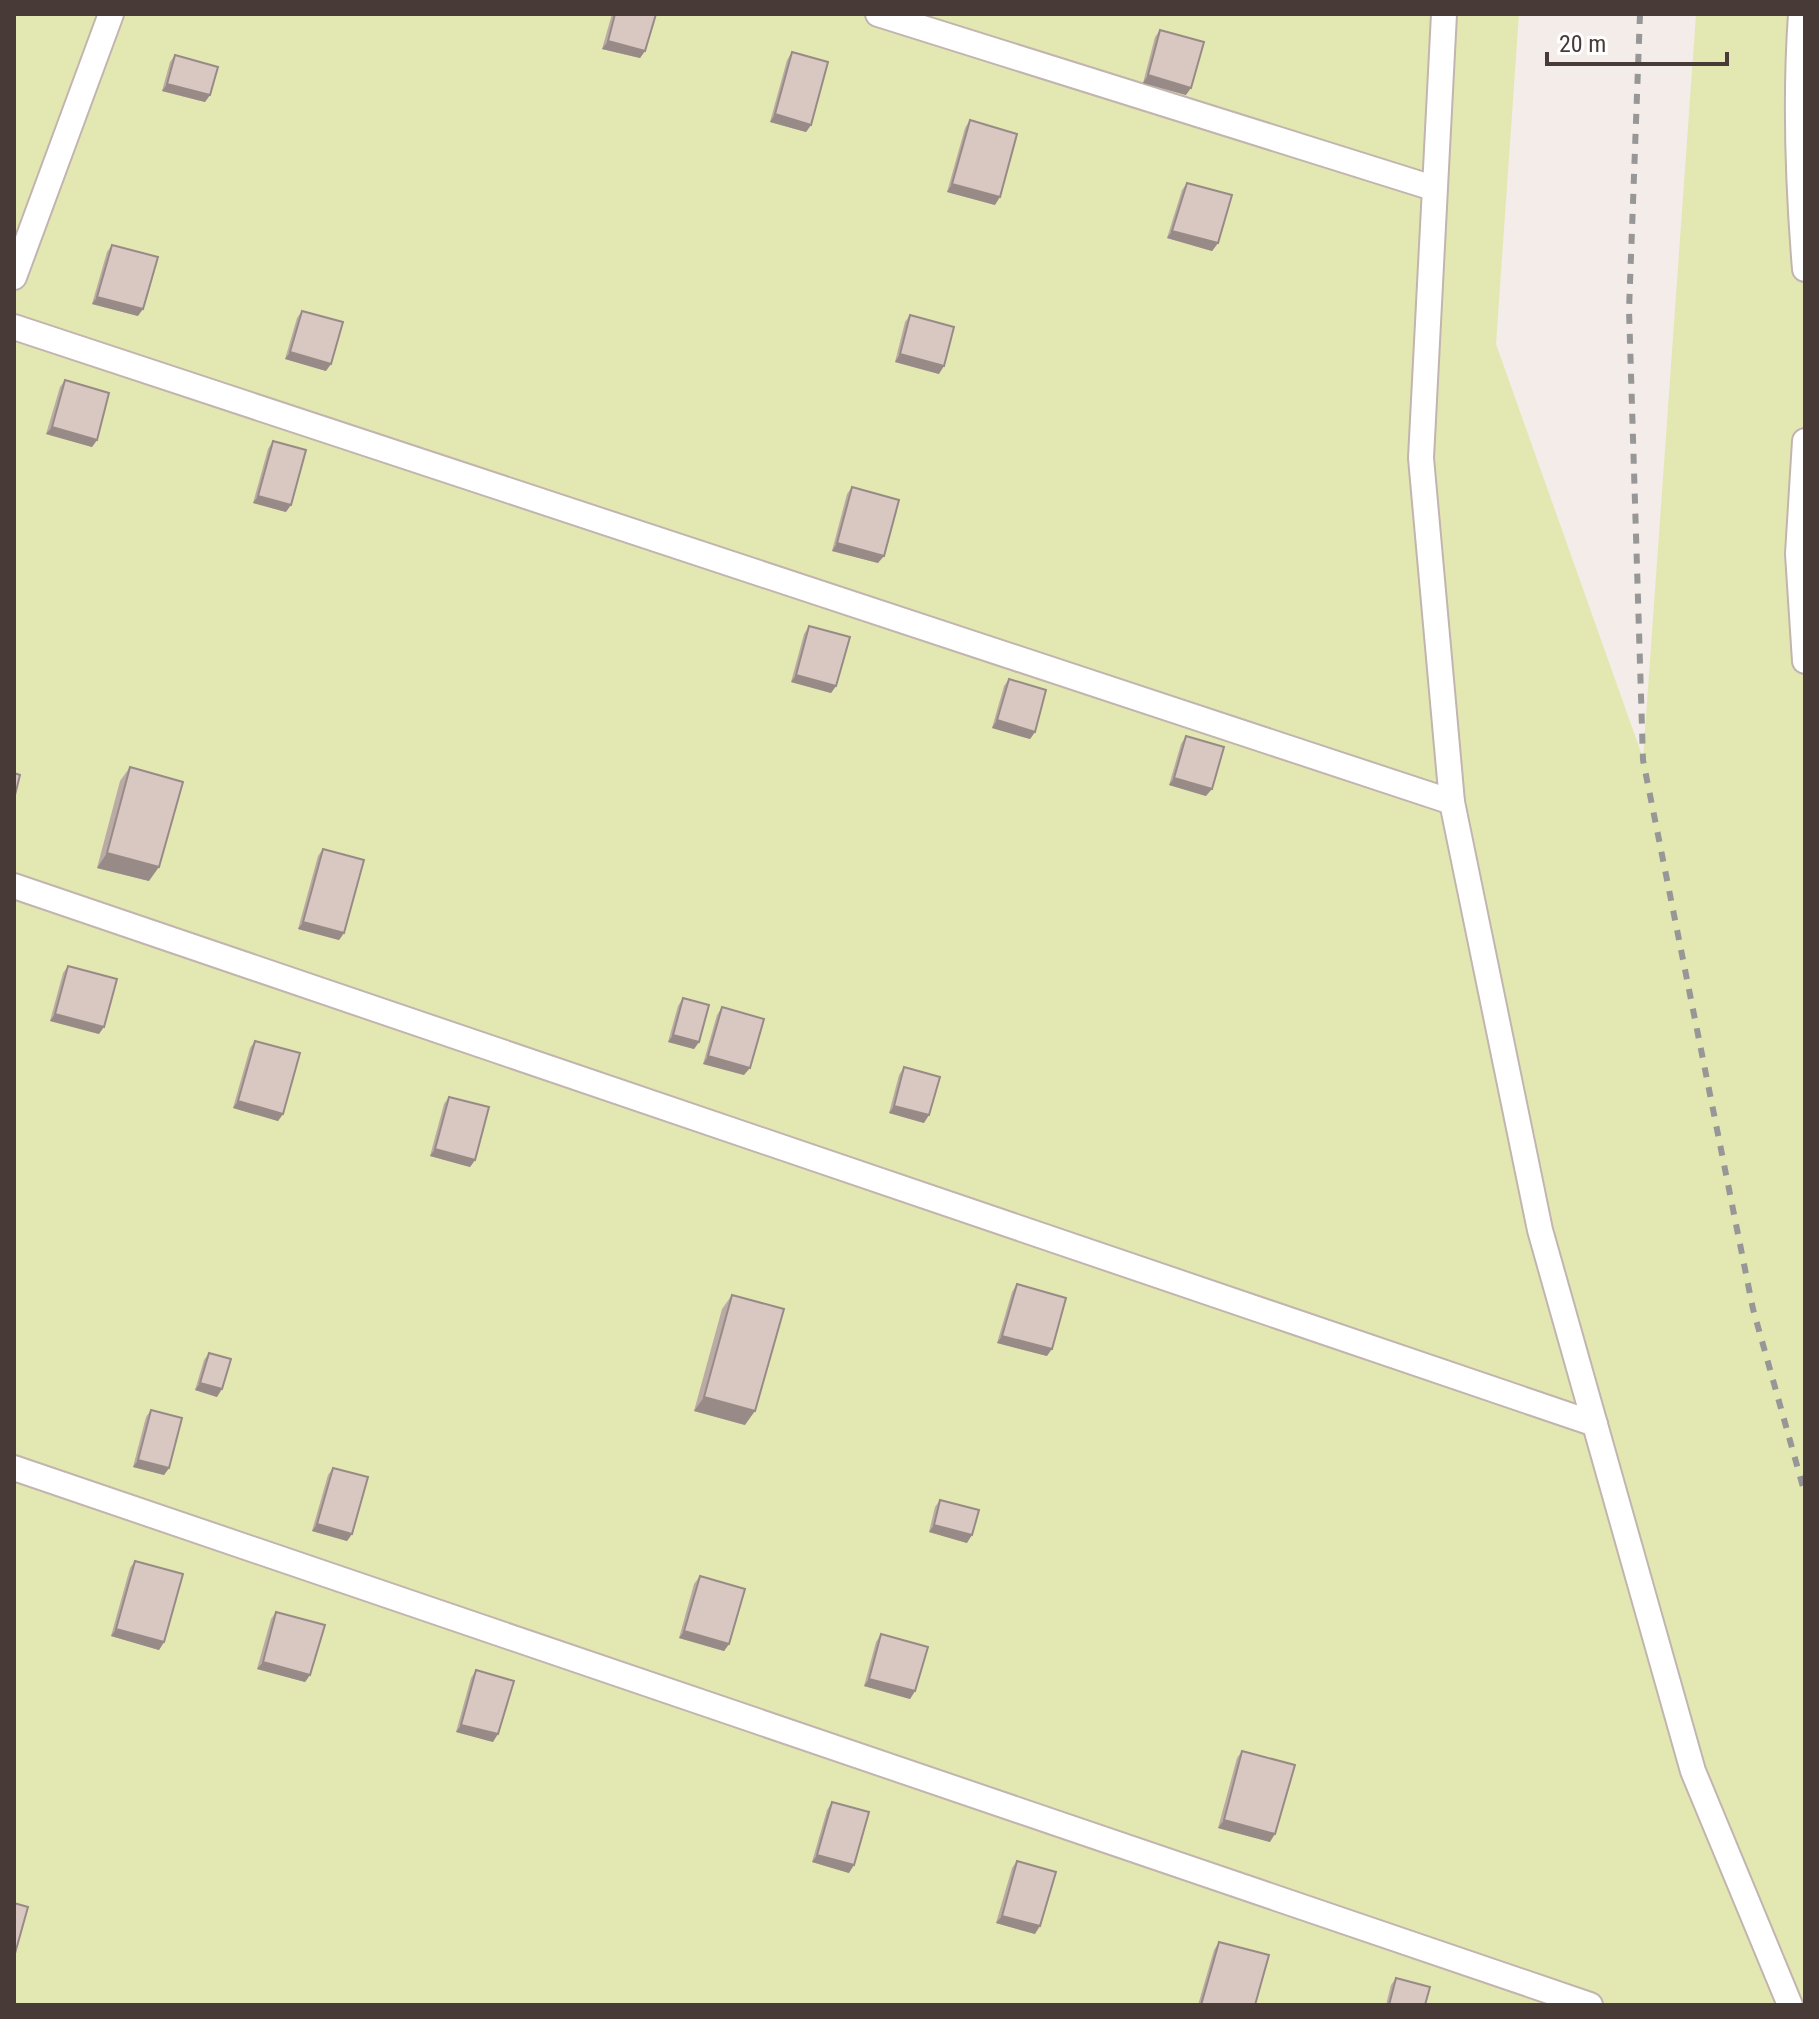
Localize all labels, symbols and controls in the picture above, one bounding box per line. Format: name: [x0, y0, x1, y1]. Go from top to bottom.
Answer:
scale bar: [1547, 16, 1727, 66]
text: 20 m: [1559, 30, 1606, 58]

